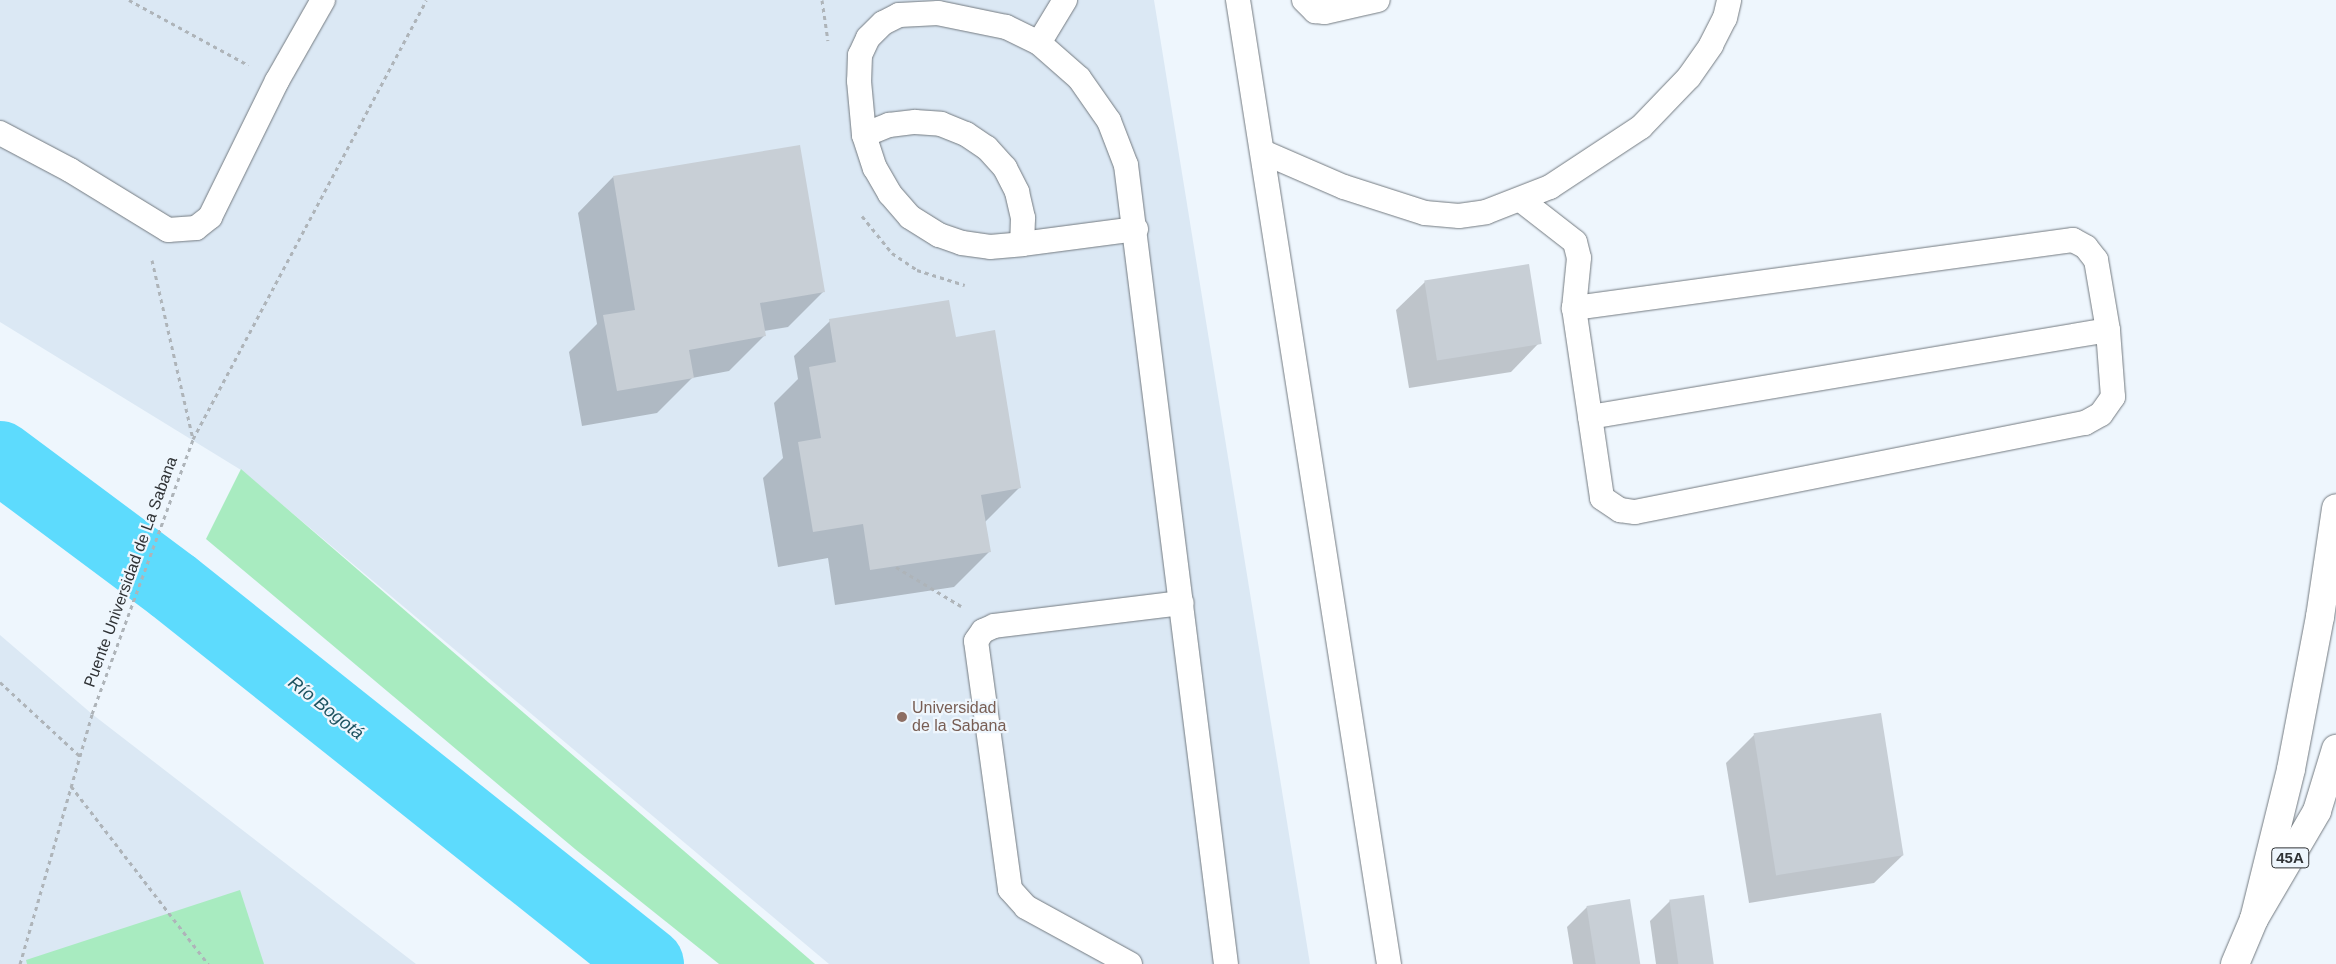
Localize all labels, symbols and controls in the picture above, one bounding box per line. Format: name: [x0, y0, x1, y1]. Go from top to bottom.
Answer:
street label: Puente Universidad de La Sabana: [80, 454, 182, 690]
water label: Río Bogotá: [284, 672, 368, 744]
place label: Universidad de la Sabana: [912, 698, 1006, 736]
marker: Universidad de la Sabana: [896, 711, 908, 723]
road number: 45A: [2270, 846, 2310, 870]

